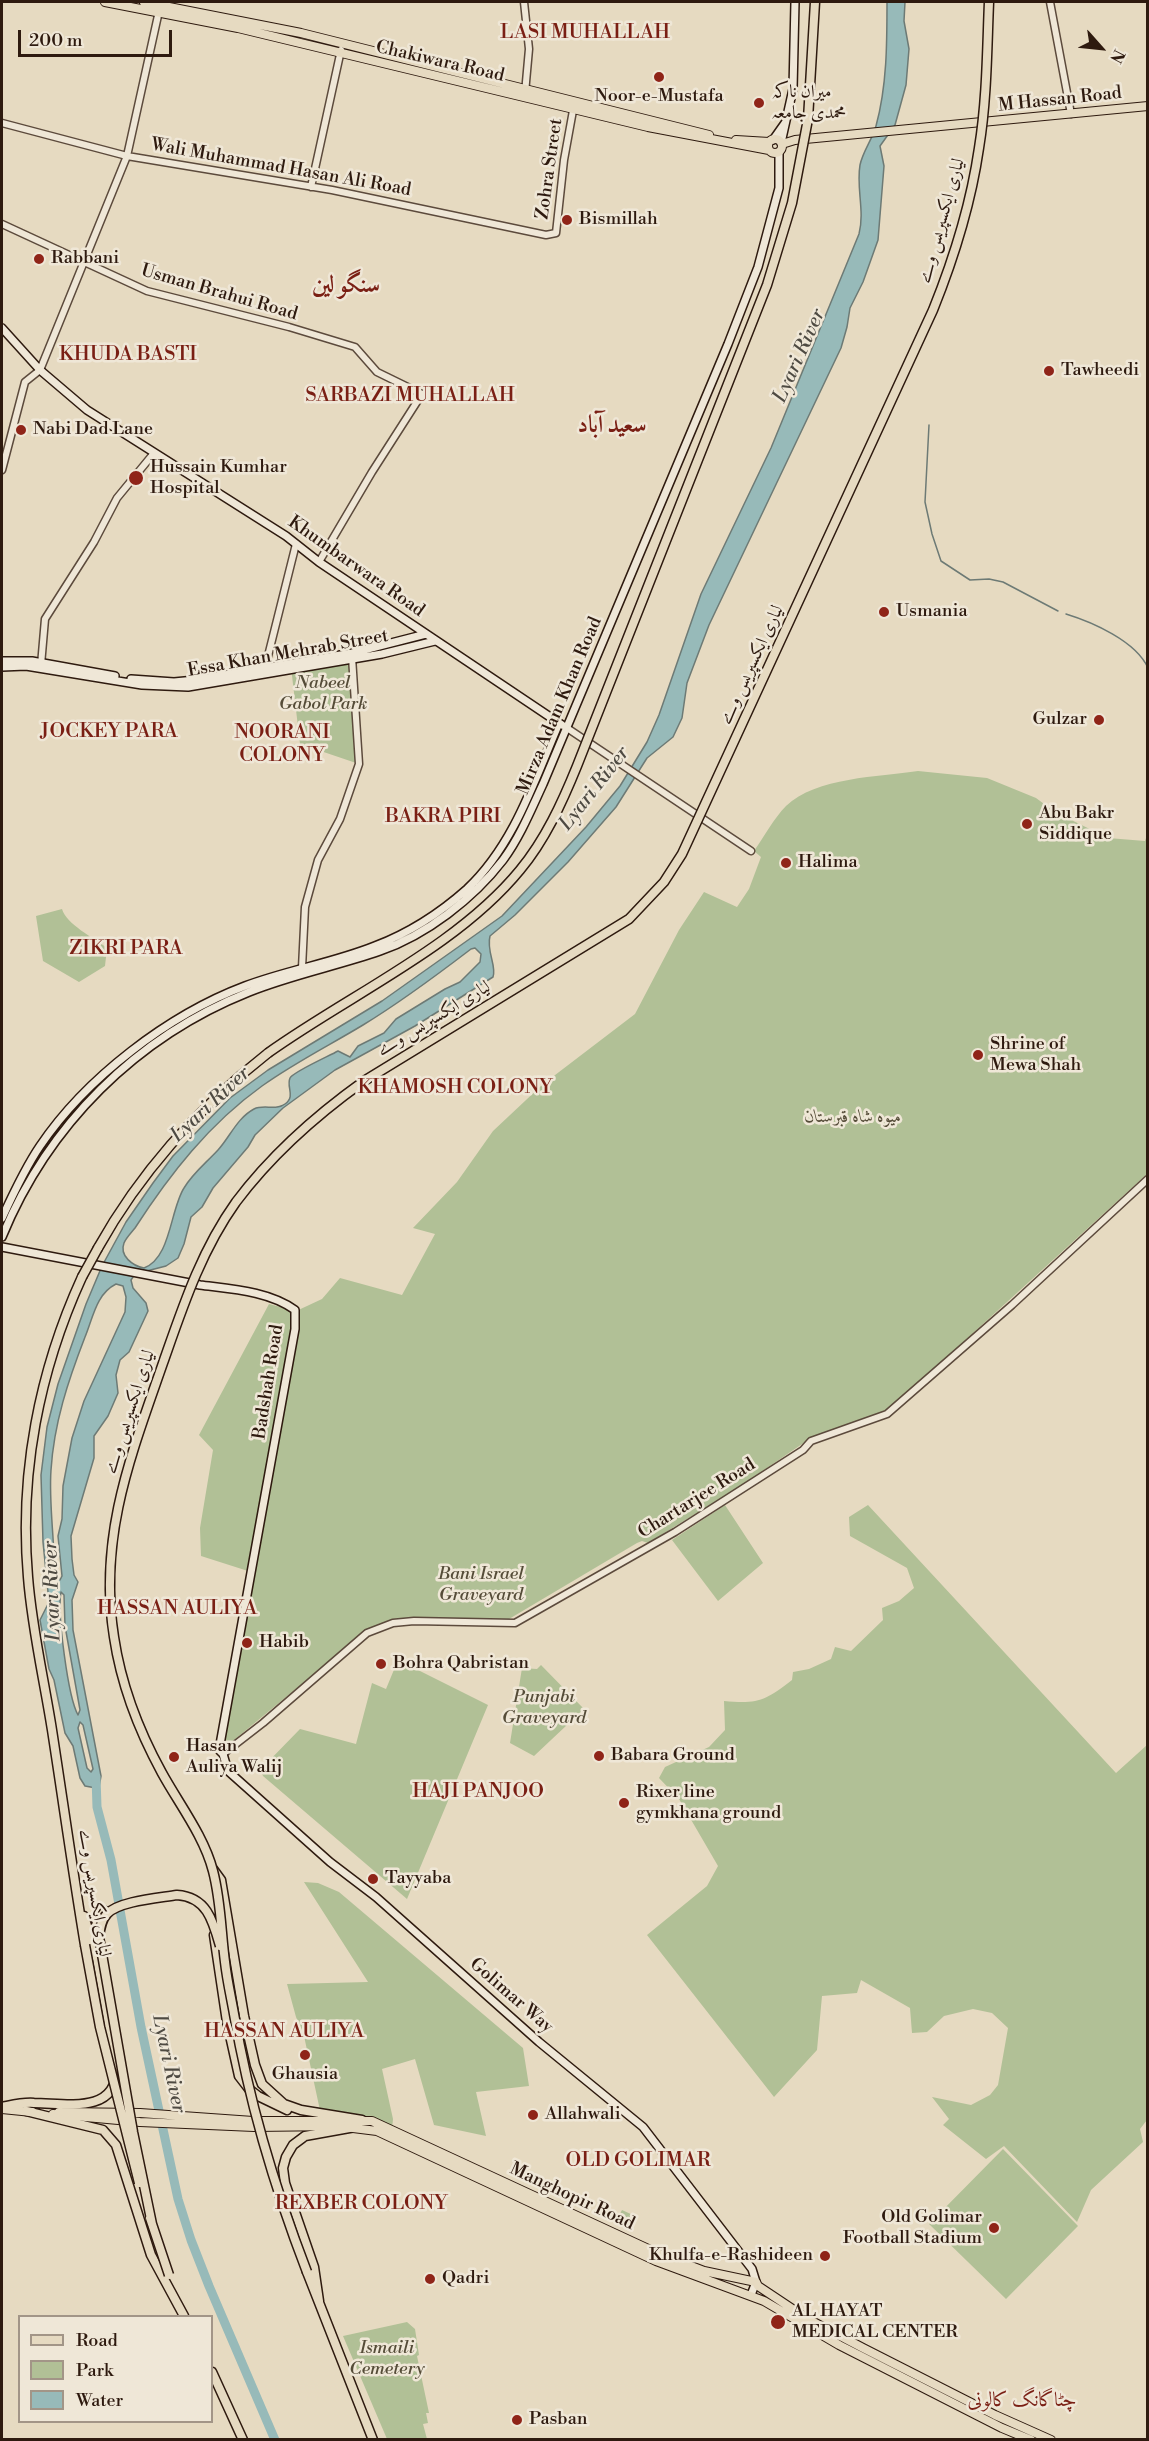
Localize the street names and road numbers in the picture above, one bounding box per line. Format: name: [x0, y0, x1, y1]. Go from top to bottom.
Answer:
street label: Chakiwara Road: [374, 37, 506, 87]
street label: M Hassan Road: [997, 83, 1123, 117]
street label: Zohra Street: [532, 117, 568, 221]
street label: Wali Muhammad Hasan Ali Road: [149, 134, 413, 202]
street label: لیاری ایکسپریس وے: [914, 156, 970, 286]
street label: Usman Brahui Road: [138, 260, 300, 326]
street label: Khumbarwara Road: [284, 512, 428, 622]
street label: لیاری ایکسپریس وے: [715, 602, 789, 728]
street label: Mirza Adam Khan Road: [513, 614, 607, 798]
street label: Essa Khan Mehrab Street: [186, 626, 390, 682]
street label: لیاری ایکسپریس وے: [373, 977, 495, 1061]
street label: Badshah Road: [249, 1323, 289, 1441]
street label: لیاری ایکسپریس وے: [100, 1347, 160, 1477]
street label: Chartarjee Road: [634, 1454, 760, 1544]
street label: لیاری ایکسپریس وے: [73, 1828, 115, 1958]
street label: Golimar Way: [465, 1954, 557, 2038]
street label: Manghopir Road: [506, 2159, 638, 2235]

